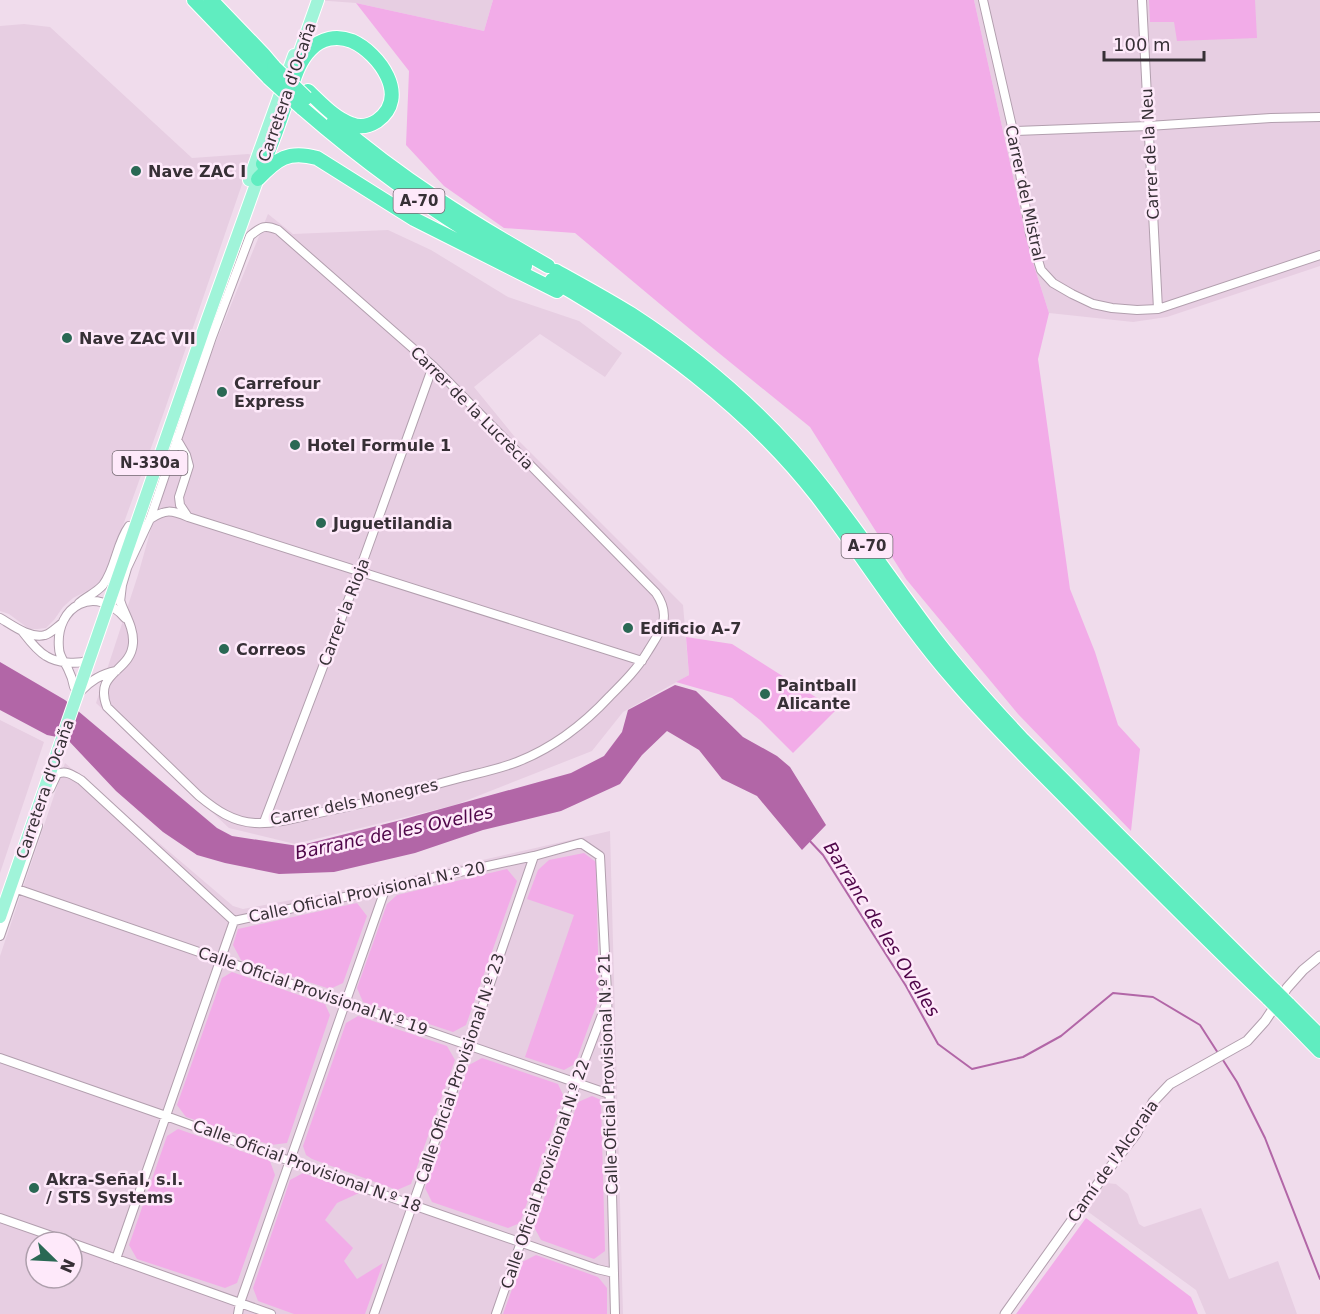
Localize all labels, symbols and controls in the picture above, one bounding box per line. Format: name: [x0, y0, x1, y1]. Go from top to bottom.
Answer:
street label: Carretera d'Ocaña: [254, 20, 320, 164]
scale bar: [1104, 24, 1204, 62]
text: 100 m: [1113, 34, 1171, 55]
street label: Carrer de la Neu: [1137, 88, 1163, 220]
street label: Carrer del Mistral: [1001, 123, 1049, 263]
place label: Nave ZAC I: [148, 162, 246, 181]
marker: Nave ZAC I: [129, 164, 143, 178]
road number: A-70: [394, 189, 444, 213]
place label: Nave ZAC VII: [79, 329, 196, 348]
marker: Nave ZAC VII: [60, 331, 74, 345]
street label: Carrer de la Lucrècia: [407, 343, 537, 473]
place label: Carrefour Express: [234, 374, 321, 411]
marker: Carrefour Express: [215, 385, 229, 399]
place label: Hotel Formule 1: [307, 436, 451, 455]
marker: Hotel Formule 1: [288, 438, 302, 452]
road number: N-330a: [112, 451, 188, 475]
place label: Juguetilandia: [332, 514, 453, 533]
marker: Juguetilandia: [314, 516, 328, 530]
road number: A-70: [842, 534, 892, 558]
street label: Carrer la Rioja: [315, 555, 373, 669]
place label: Edificio A-7: [640, 619, 741, 638]
marker: Edificio A-7: [621, 621, 635, 635]
place label: Correos: [236, 640, 306, 659]
marker: Correos: [217, 642, 231, 656]
place label: Paintball Alicante: [777, 676, 857, 713]
marker: Paintball Alicante: [758, 687, 772, 701]
street label: Carretera d'Ocaña: [12, 717, 78, 861]
street label: Carrer dels Monegres: [268, 775, 440, 829]
water label: Barranc de les Ovelles: [293, 801, 495, 863]
water label: Barranc de les Ovelles: [820, 838, 944, 1020]
street label: Calle Oficial Provisional N.º 20: [247, 858, 487, 926]
street label: Calle Oficial Provisional N.º 19: [196, 943, 430, 1039]
street label: Calle Oficial Provisional N.º 23: [412, 951, 508, 1185]
street label: Calle Oficial Provisional N.º 21: [594, 953, 622, 1195]
street label: Calle Oficial Provisional N.º 22: [497, 1057, 593, 1291]
street label: Camí de l'Alcoraia: [1064, 1096, 1162, 1226]
street label: Calle Oficial Provisional N.º 18: [190, 1116, 424, 1216]
place label: Akra-Señal, s.l. / STS Systems: [46, 1170, 183, 1207]
marker: Akra-Señal, s.l. / STS Systems: [27, 1181, 41, 1195]
north arrow: [24, 1230, 84, 1290]
text: N: [56, 1256, 79, 1276]

